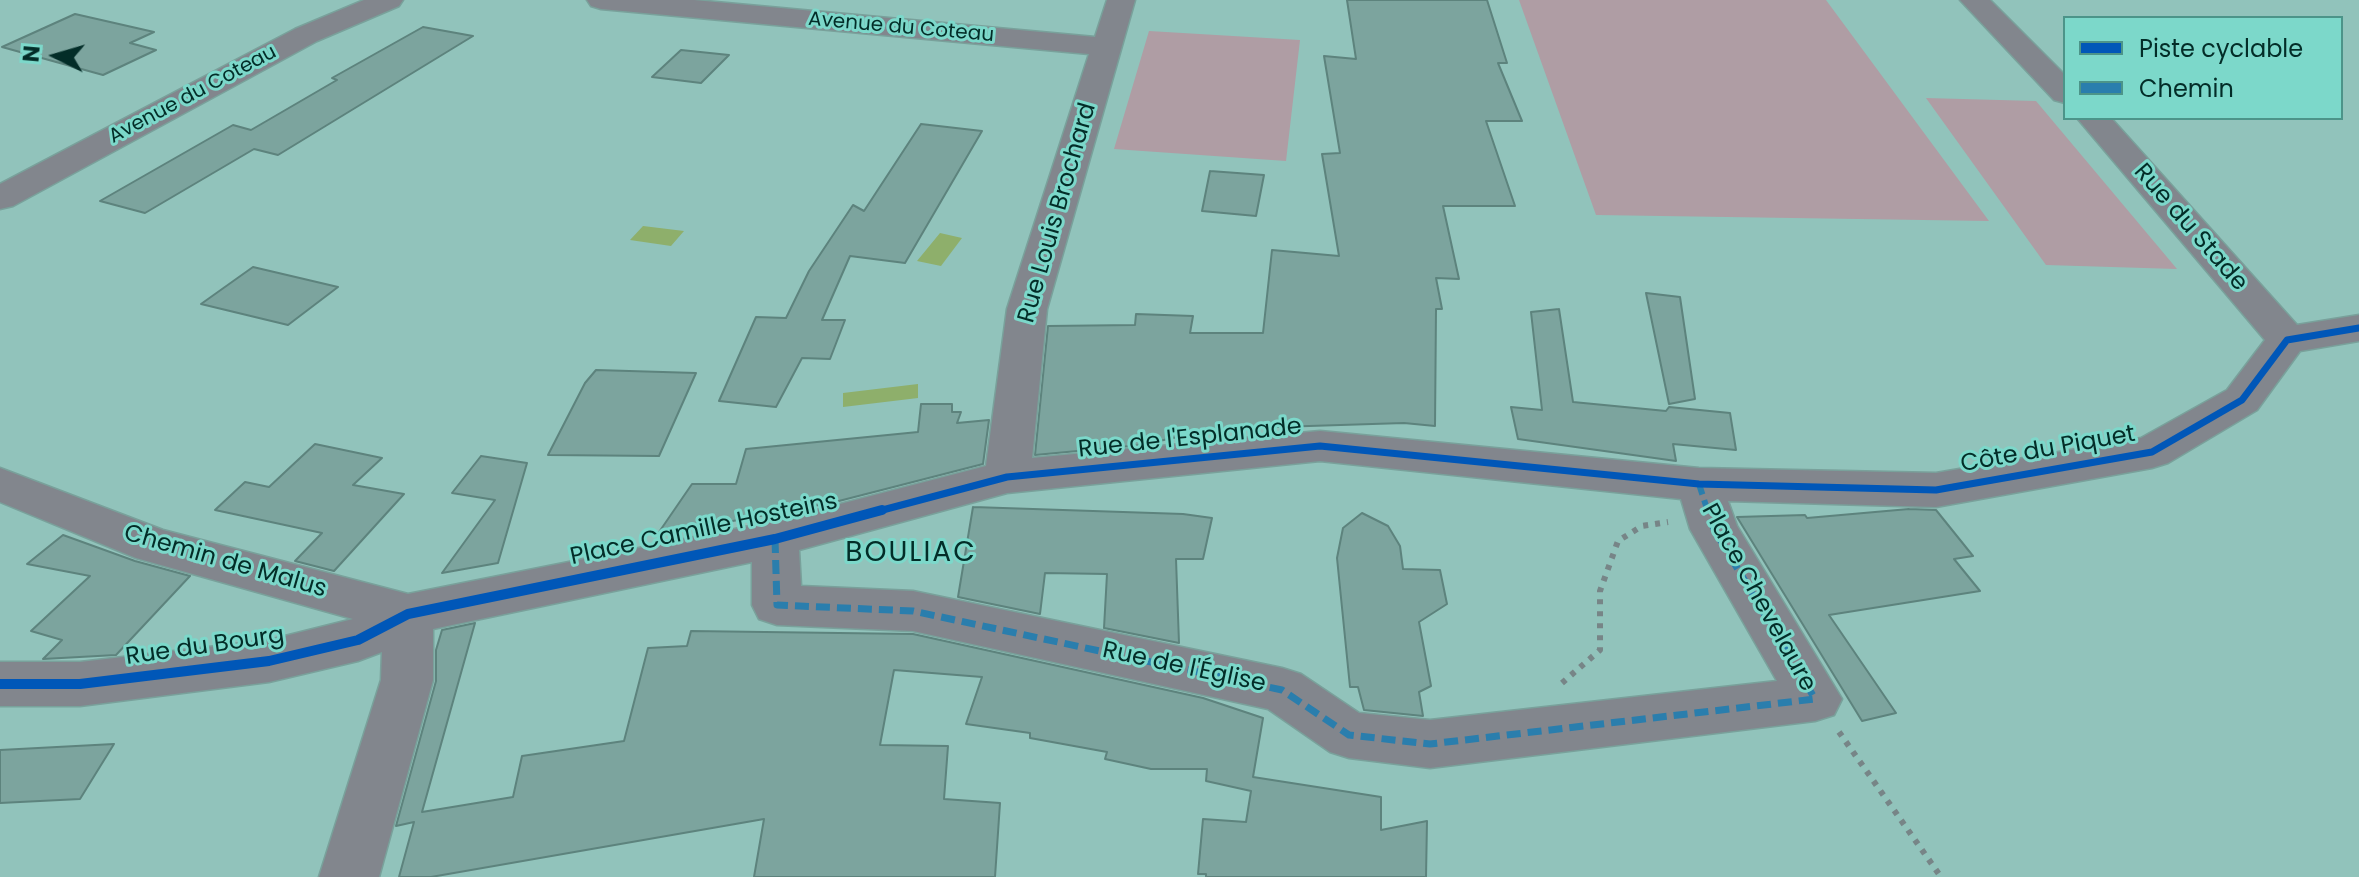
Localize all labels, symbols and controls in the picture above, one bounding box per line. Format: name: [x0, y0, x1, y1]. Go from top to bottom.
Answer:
street label: Avenue du Coteau: [807, 8, 995, 48]
north arrow: [16, 16, 96, 96]
legend: [2063, 16, 2343, 120]
text: Piste cyclable: [2139, 32, 2303, 65]
street label: Avenue du Coteau: [105, 41, 281, 149]
text: N: [15, 44, 48, 63]
text: Chemin: [2139, 72, 2234, 105]
street label: Rue Louis Brochard: [1013, 100, 1103, 326]
street label: Rue du Stade: [2127, 158, 2253, 298]
street label: Rue de l'Esplanade: [1077, 413, 1303, 465]
street label: Côte du Piquet: [1958, 420, 2138, 480]
street label: Place Camille Hosteins: [568, 488, 840, 572]
street label: Place Chevelaure: [1694, 499, 1822, 697]
street label: Chemin de Malus: [120, 519, 330, 605]
district label: BOULIAC: [845, 537, 977, 571]
street label: Rue du Bourg: [124, 622, 286, 672]
street label: Rue de l'Église: [1100, 637, 1268, 699]

